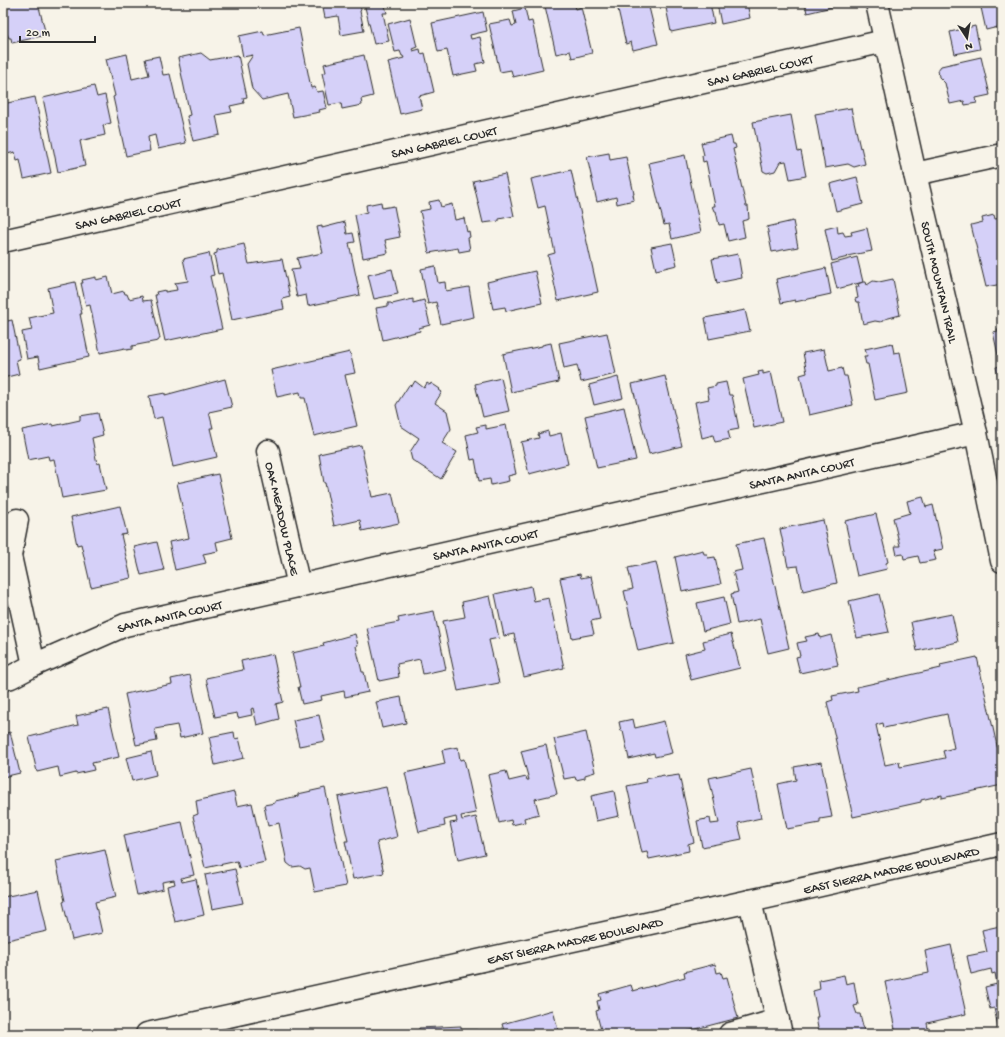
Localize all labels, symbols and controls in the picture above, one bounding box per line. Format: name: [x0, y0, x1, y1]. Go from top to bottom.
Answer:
scale bar: [20, 18, 95, 44]
north arrow: [947, 18, 987, 58]
text: 20 m: [26, 27, 51, 41]
text: N: [964, 39, 973, 52]
street label: SAN GABRIEL COURT: [706, 52, 816, 91]
street label: SAN GABRIEL COURT: [390, 124, 500, 163]
street label: SAN GABRIEL COURT: [74, 196, 184, 234]
street label: SOUTH MOUNTAIN TRAIL: [916, 220, 960, 346]
street label: SANTA ANITA COURT: [748, 455, 857, 494]
street label: OAK MEADOW PLACE: [261, 461, 301, 578]
street label: SANTA ANITA COURT: [432, 527, 541, 565]
street label: SANTA ANITA COURT: [115, 598, 225, 637]
street label: EAST SIERRA MADRE BOULEVARD: [802, 844, 981, 899]
street label: EAST SIERRA MADRE BOULEVARD: [486, 915, 665, 969]

